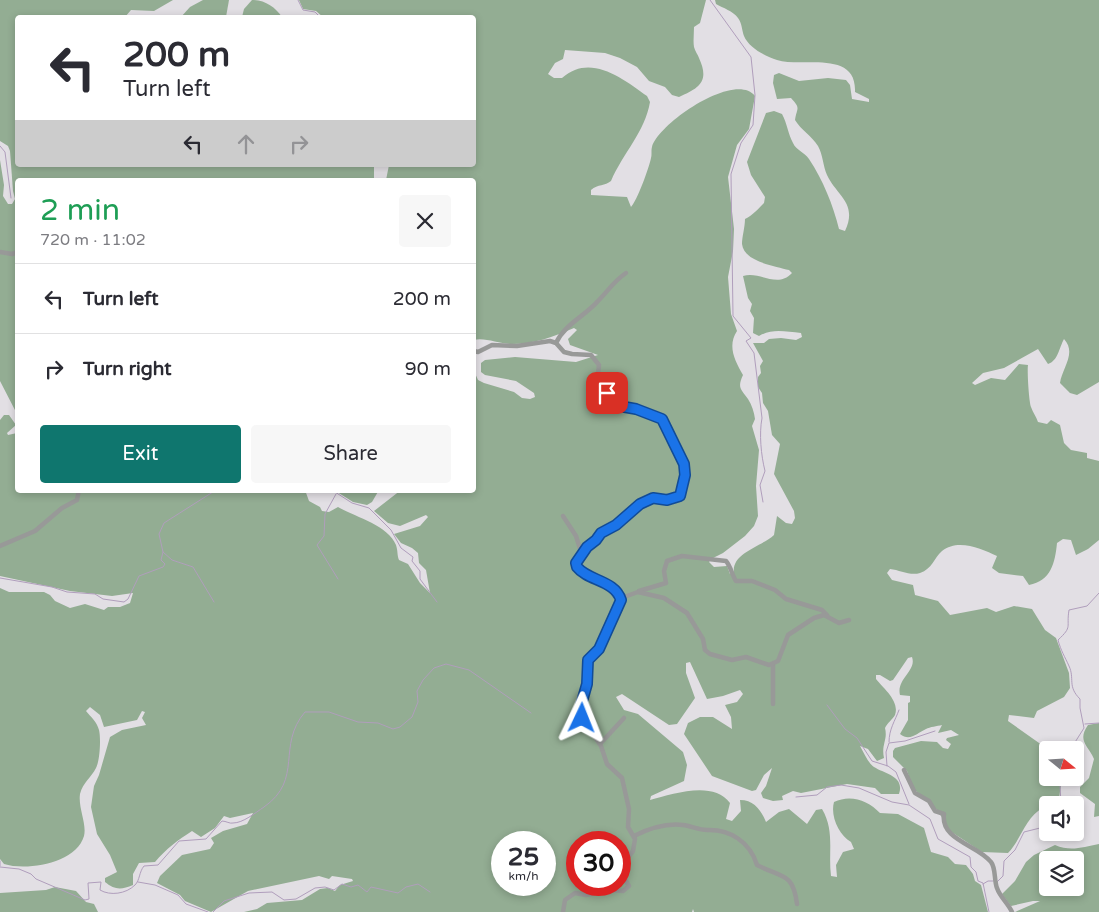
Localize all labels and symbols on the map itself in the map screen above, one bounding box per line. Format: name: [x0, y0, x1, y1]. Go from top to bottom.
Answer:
pin: [586, 372, 628, 414]
position arrow: [555, 691, 607, 743]
north arrow: [1039, 741, 1084, 786]
speed limit sign: 30: [566, 831, 631, 896]

